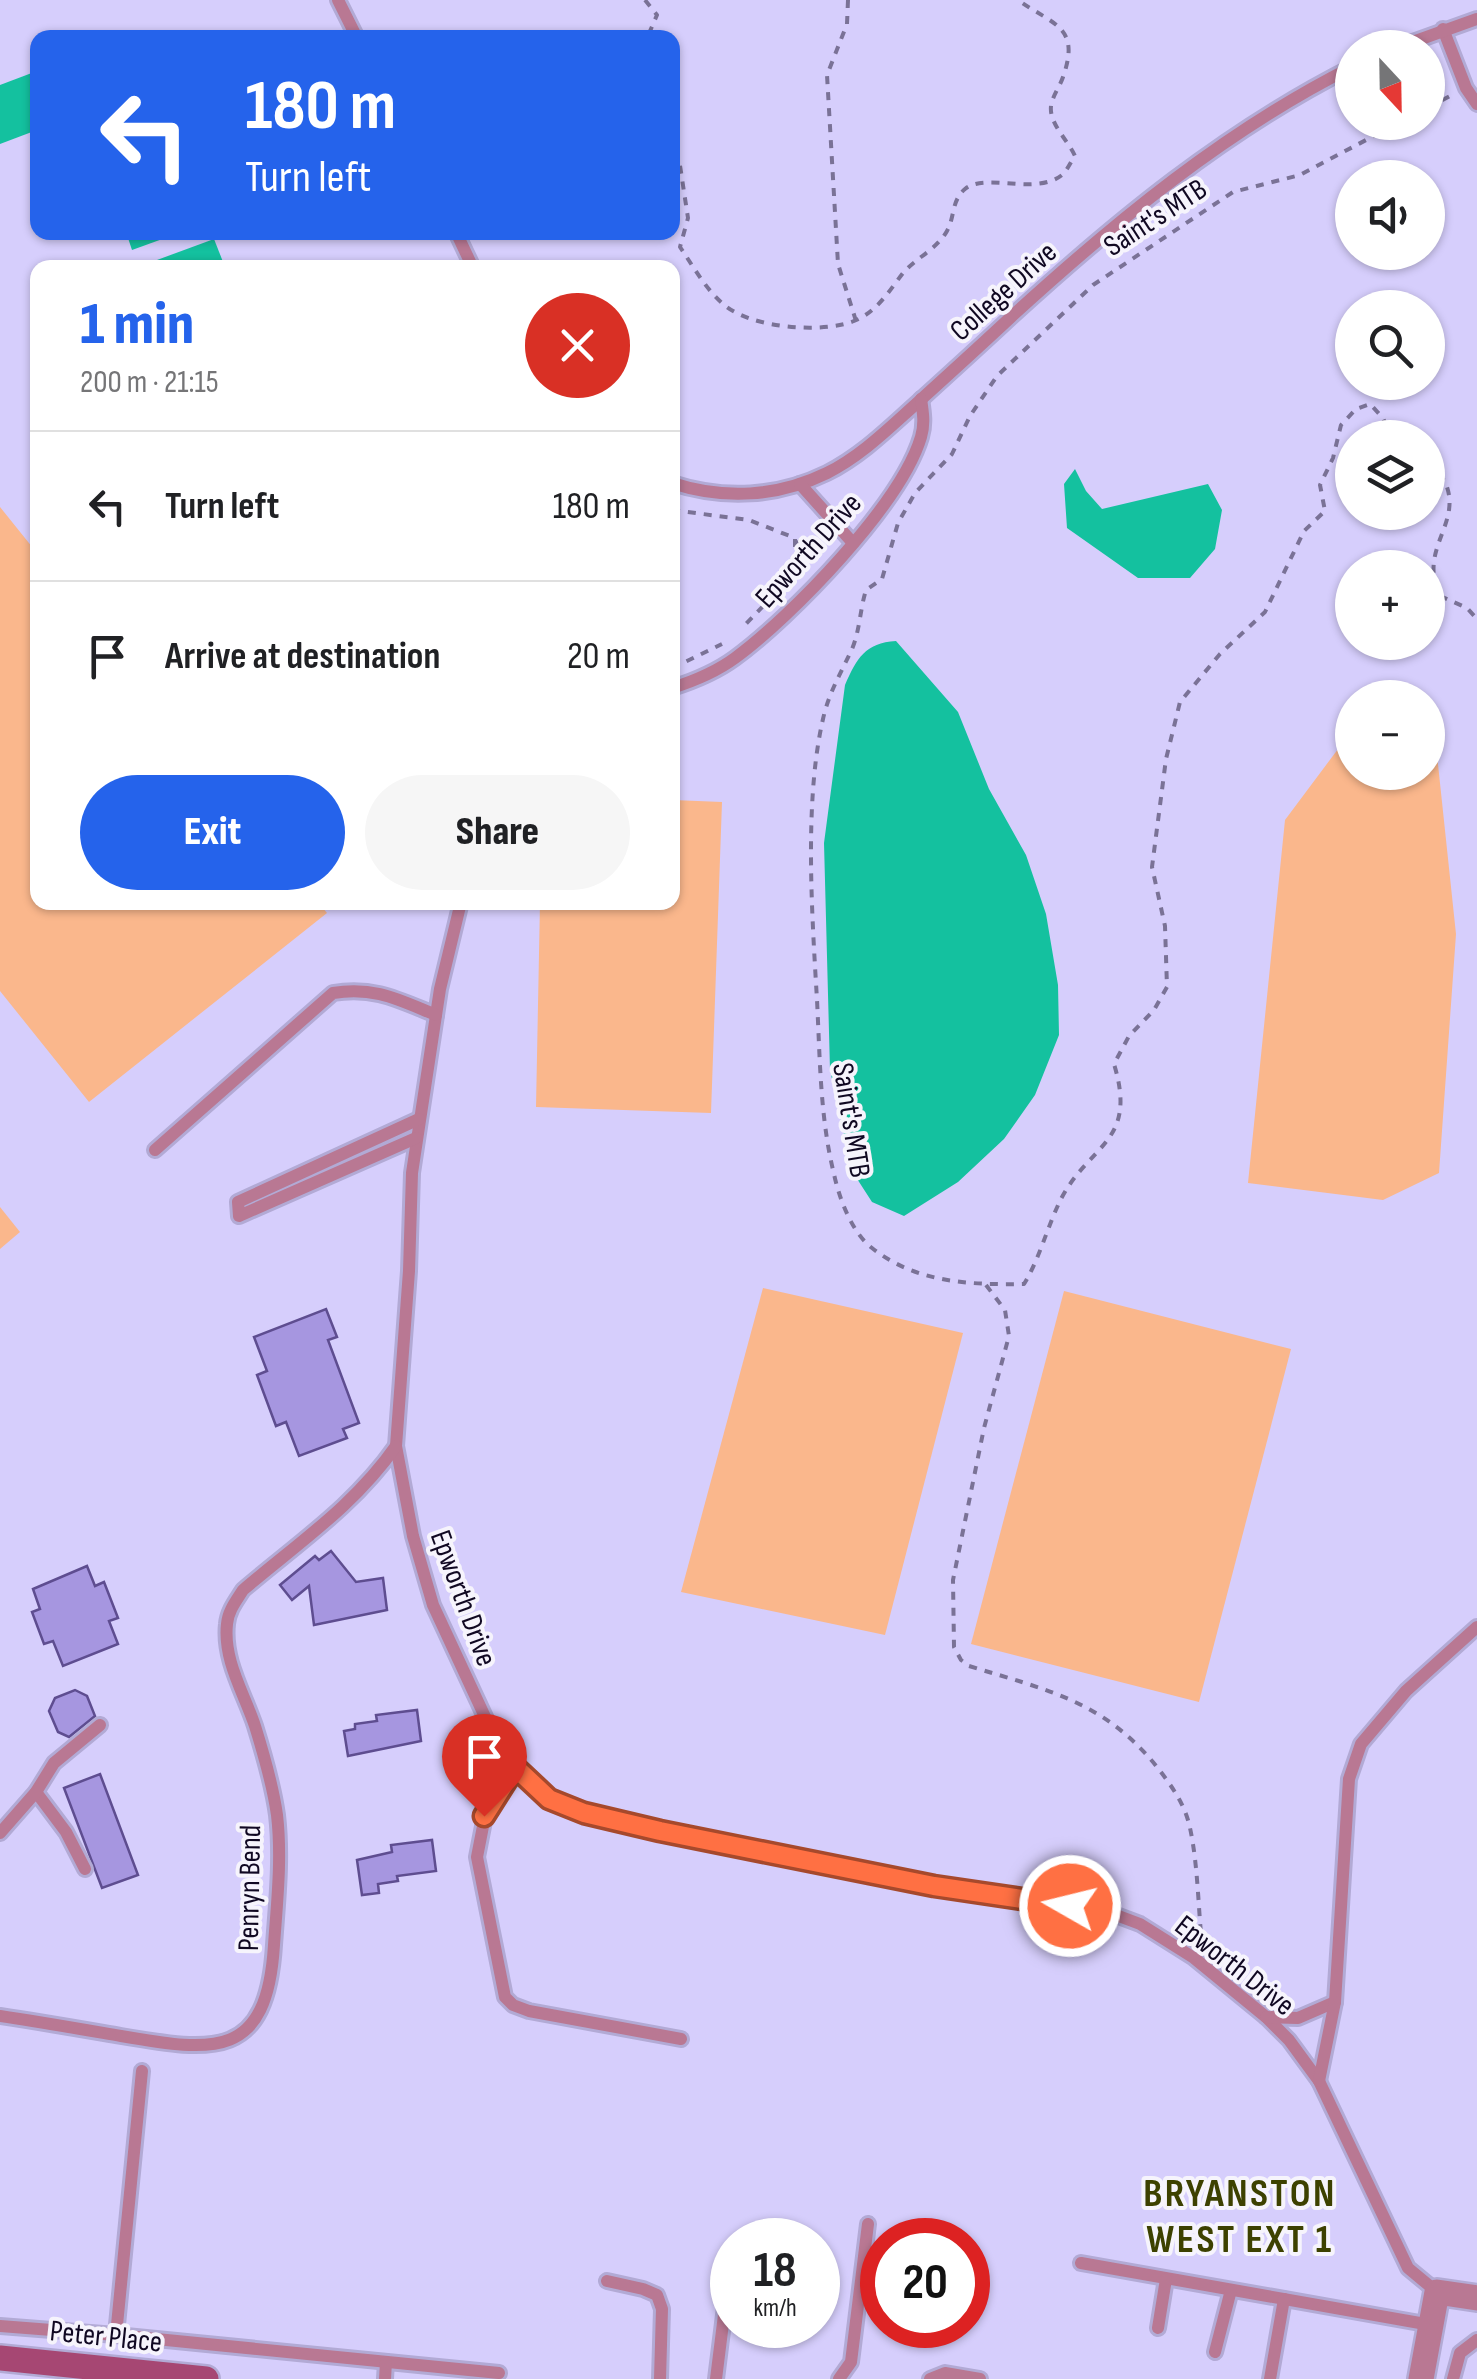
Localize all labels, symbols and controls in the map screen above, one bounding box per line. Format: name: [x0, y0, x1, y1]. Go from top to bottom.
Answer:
north arrow: [1335, 30, 1445, 140]
map controls: [1335, 30, 1445, 790]
text: 180 m: [245, 65, 396, 149]
icon: left: [80, 70, 210, 200]
text: Turn left: [245, 150, 371, 205]
button: sound: [1335, 160, 1445, 270]
street label: Saint's MTB: [1097, 171, 1214, 264]
street label: College Drive: [943, 235, 1064, 349]
text: 1 min: [80, 289, 194, 361]
button: search: [1335, 290, 1445, 400]
button: close: [525, 293, 630, 398]
text: 200 m · 21:15: [80, 363, 218, 402]
button: layers: [1335, 420, 1445, 530]
icon: left: [80, 479, 135, 534]
text: Turn left: [165, 484, 279, 529]
text: 180 m: [553, 484, 630, 529]
street label: Epworth Drive: [748, 486, 870, 615]
button: +: [1335, 550, 1445, 660]
icon: arrive: [80, 629, 135, 684]
text: Arrive at destination: [165, 634, 440, 679]
text: 20 m: [567, 634, 630, 679]
button: −: [1335, 680, 1445, 790]
button: Exit: [80, 775, 345, 890]
button: Share: [365, 775, 630, 890]
street label: Saint's MTB: [824, 1060, 878, 1180]
street label: Epworth Drive: [422, 1525, 504, 1671]
pin: [442, 1714, 527, 1817]
icon: arrive: [457, 1729, 512, 1784]
street label: Penryn Bend: [231, 1825, 269, 1952]
position arrow: [1018, 1854, 1122, 1958]
street label: Epworth Drive: [1167, 1908, 1301, 2024]
district label: BRYANSTON WEST EXT 1: [1143, 2170, 1337, 2264]
speed limit sign: 20: [860, 2218, 990, 2348]
text: 18: [753, 2241, 797, 2301]
text: km/h: [753, 2293, 797, 2324]
street label: Peter Place: [48, 2313, 164, 2361]

